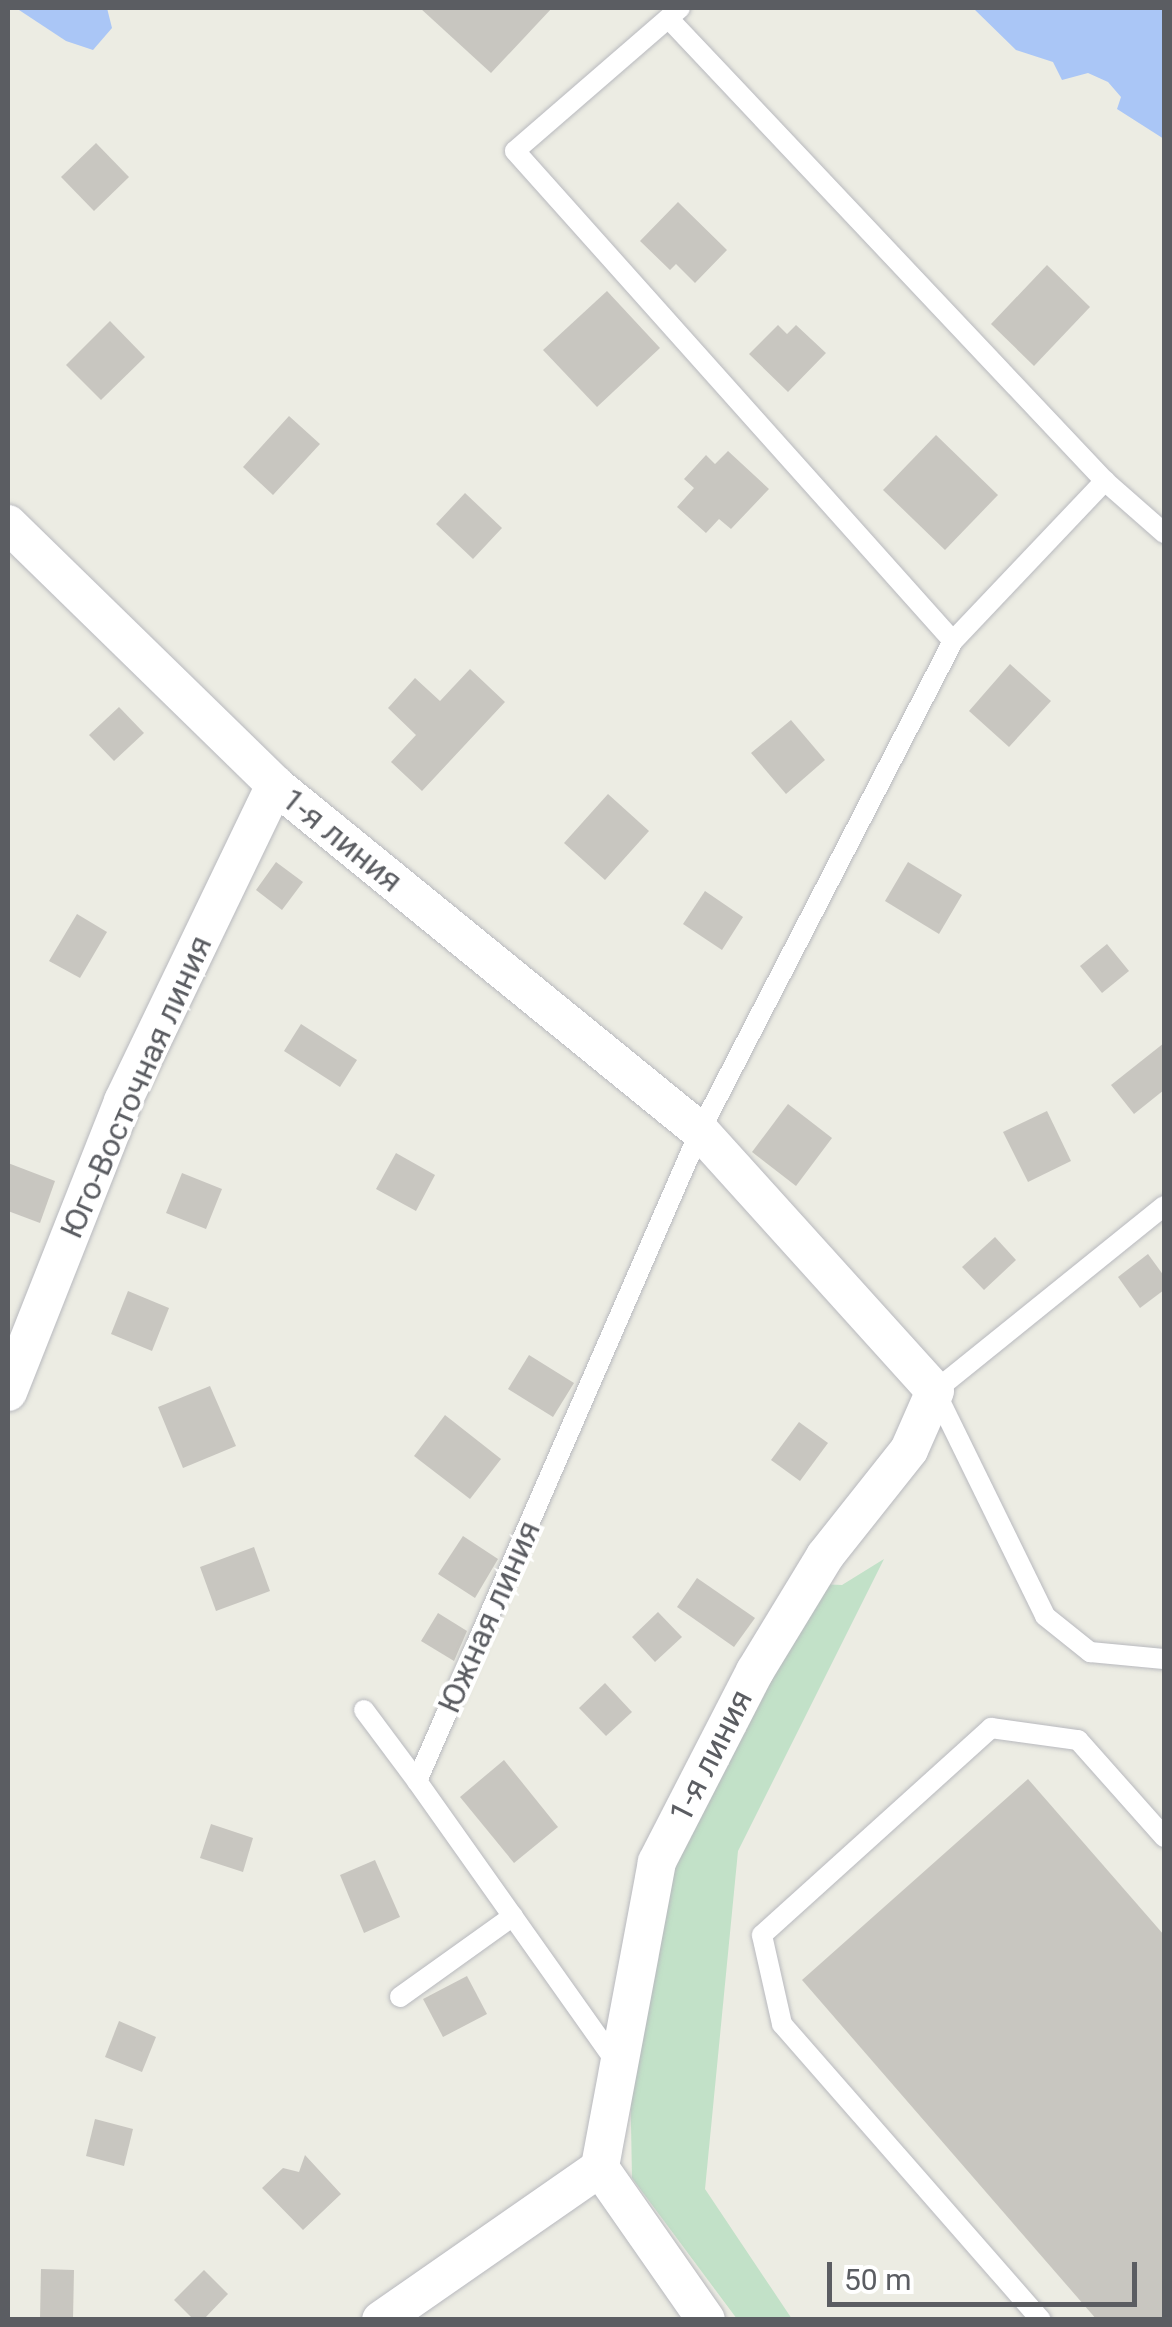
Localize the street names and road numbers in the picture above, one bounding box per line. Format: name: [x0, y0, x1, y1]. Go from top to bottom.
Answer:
street label: 1-я линия: [274, 780, 410, 900]
street label: Юго-Восточная линия: [52, 930, 220, 1244]
street label: Южная линия: [430, 1515, 548, 1719]
street label: 1-я линия: [661, 1683, 761, 1829]

